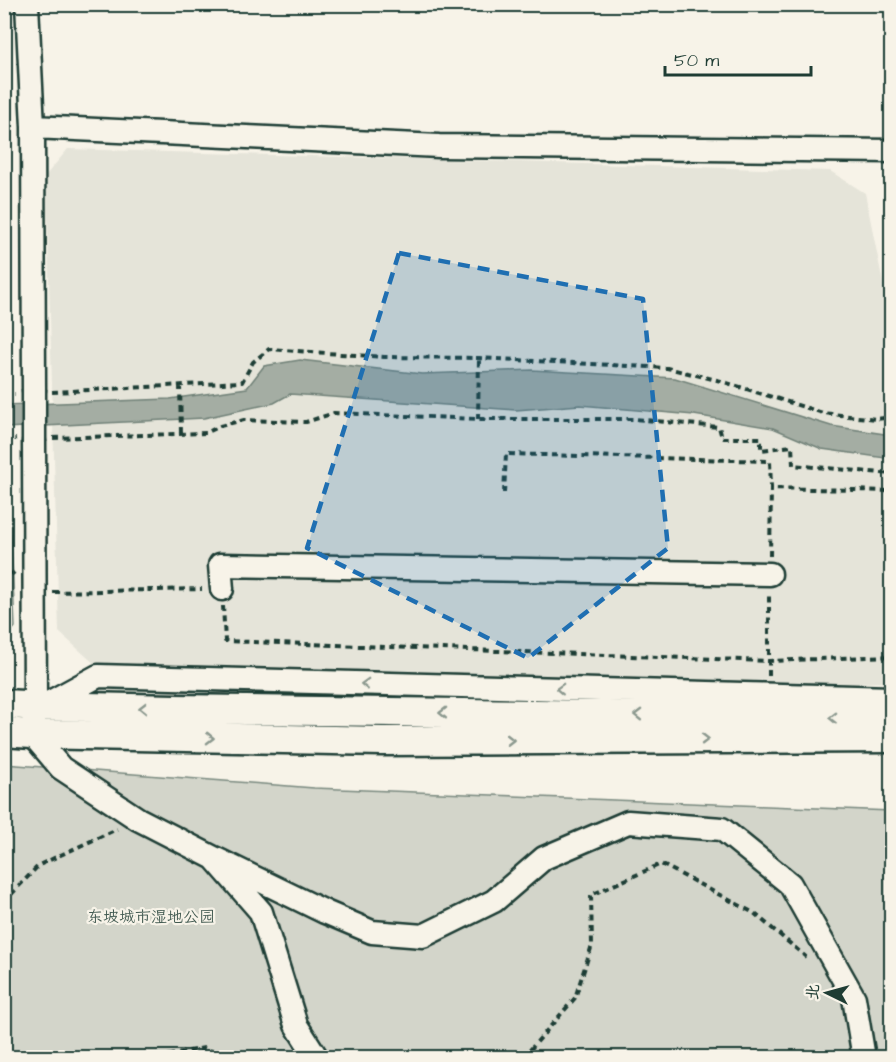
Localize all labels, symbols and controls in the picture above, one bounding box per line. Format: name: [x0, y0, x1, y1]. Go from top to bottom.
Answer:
scale bar: [665, 39, 810, 77]
text: 50 m: [674, 48, 719, 73]
one-way arrow: [361, 677, 370, 690]
one-way arrow: [556, 683, 565, 695]
one-way arrow: [139, 702, 148, 714]
one-way arrow: [439, 706, 448, 719]
one-way arrow: [634, 709, 643, 722]
one-way arrow: [829, 712, 838, 724]
one-way arrow: [205, 731, 214, 744]
one-way arrow: [700, 733, 709, 745]
one-way arrow: [505, 734, 514, 746]
park label: 东坡城市湿地公园: [87, 906, 215, 928]
north arrow: [797, 963, 857, 1023]
text: 北: [801, 983, 825, 1001]

